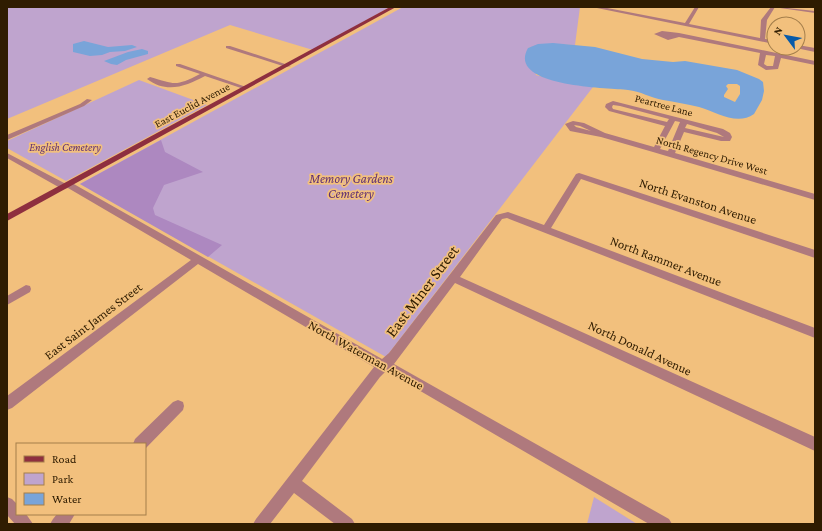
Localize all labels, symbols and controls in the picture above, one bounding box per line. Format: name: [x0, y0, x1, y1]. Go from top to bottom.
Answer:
north arrow: [766, 16, 806, 56]
text: N: [770, 24, 785, 37]
street label: East Euclid Avenue: [152, 80, 232, 130]
street label: Peartree Lane: [634, 92, 694, 119]
street label: North Regency Drive West: [655, 133, 769, 178]
park label: English Cemetery: [29, 141, 101, 154]
park label: Memory Gardens Cemetery: [308, 171, 393, 201]
street label: North Evanston Avenue: [637, 175, 759, 227]
street label: North Rammer Avenue: [608, 233, 724, 289]
street label: East Miner Street: [382, 241, 462, 340]
street label: East Saint James Street: [41, 279, 145, 363]
street label: North Waterman Avenue: [306, 317, 426, 393]
street label: North Donald Avenue: [586, 317, 694, 379]
legend: [16, 443, 146, 515]
text: Road: [52, 452, 77, 466]
text: Park: [52, 472, 74, 486]
text: Water: [52, 492, 82, 506]

